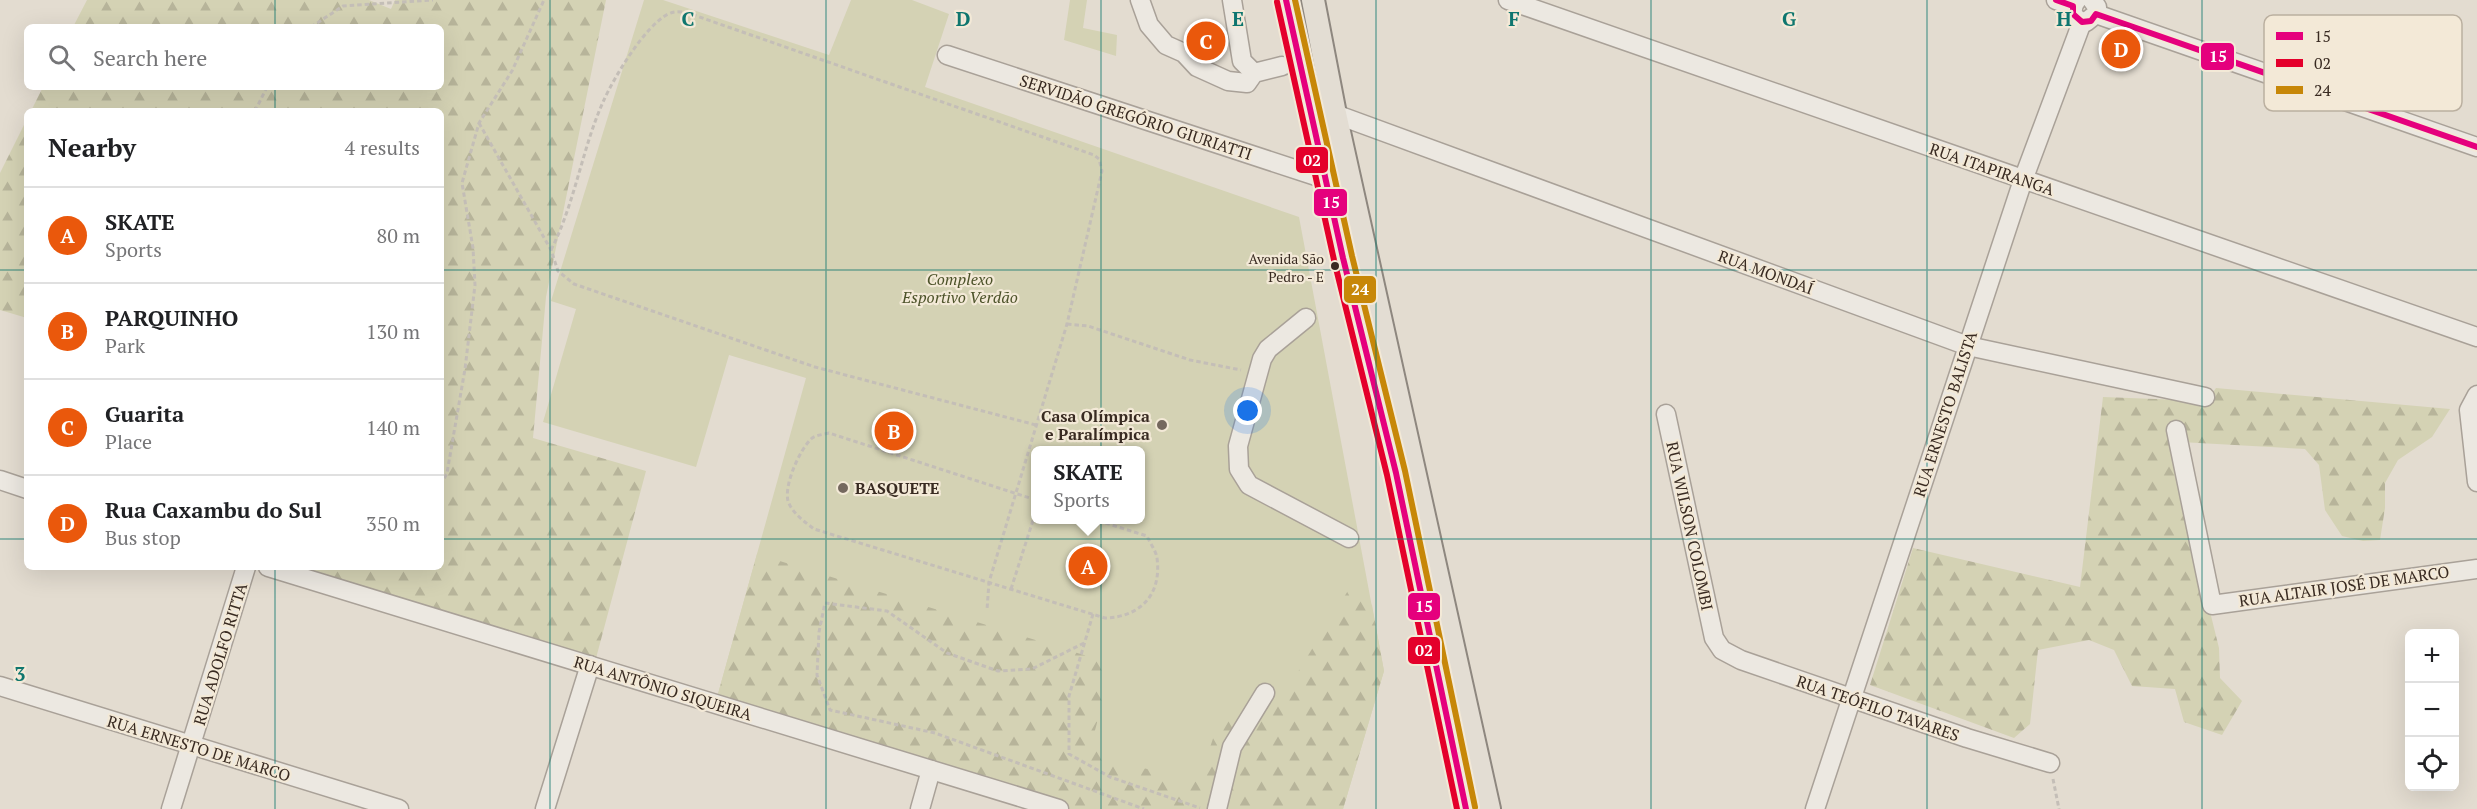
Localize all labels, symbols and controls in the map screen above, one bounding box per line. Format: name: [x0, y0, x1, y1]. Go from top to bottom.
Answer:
text: C: [681, 5, 695, 32]
text: D: [956, 5, 970, 32]
text: E: [1232, 5, 1244, 32]
text: F: [1508, 5, 1520, 32]
text: G: [1782, 5, 1796, 32]
text: H: [2056, 5, 2072, 32]
legend: [2264, 15, 2462, 111]
pin: C: [1186, 18, 1226, 63]
search box: [24, 24, 444, 90]
text: 15: [2314, 25, 2331, 47]
pin: D: [2102, 26, 2140, 72]
icon: search: [45, 41, 78, 74]
line badge: 15: [2200, 42, 2235, 71]
text: Search here: [93, 43, 207, 72]
text: 15: [2209, 45, 2227, 67]
text: 02: [2314, 52, 2331, 74]
street label: SERVIDÃO GREGÓRIO GIURIATTI: [1017, 69, 1255, 165]
text: 24: [2314, 79, 2332, 101]
text: Nearby: [48, 130, 136, 164]
text: 4 results: [345, 134, 420, 161]
street label: RUA ITAPIRANGA: [1927, 137, 2057, 201]
line badge: 02: [1295, 146, 1329, 174]
text: 02: [1303, 149, 1321, 171]
line badge: 15: [1313, 188, 1348, 217]
text: 15: [1322, 191, 1340, 213]
text: SKATE: [105, 207, 175, 236]
text: A: [60, 222, 75, 249]
text: 80 m: [377, 222, 420, 249]
text: Sports: [105, 236, 162, 263]
street label: RUA MONDAÍ: [1715, 245, 1817, 300]
place label: Avenida São Pedro - E: [1248, 249, 1324, 286]
marker: Avenida São Pedro - E: [1329, 260, 1341, 272]
park label: Complexo Esportivo Verdão: [901, 268, 1018, 308]
line badge: 24: [1343, 275, 1377, 304]
text: 24: [1351, 278, 1369, 300]
text: PARQUINHO: [105, 303, 238, 332]
text: B: [61, 318, 74, 345]
text: 130 m: [366, 318, 420, 345]
street label: RUA ERNESTO BALISTA: [1908, 328, 1982, 500]
text: Park: [105, 332, 145, 359]
your location: [1233, 396, 1262, 425]
text: Guarita: [105, 399, 184, 428]
place label: Casa Olímpica e Paralímpica: [1041, 405, 1150, 445]
pin: B: [874, 408, 914, 454]
text: C: [61, 414, 74, 441]
text: 140 m: [366, 414, 420, 441]
marker: Casa Olímpica e Paralímpica: [1155, 418, 1169, 432]
text: Place: [105, 428, 152, 455]
street label: RUA WILSON COLOMBI: [1661, 440, 1719, 612]
popup: [1031, 446, 1145, 524]
text: SKATE: [1053, 457, 1123, 486]
place label: BASQUETE: [855, 477, 939, 499]
marker: BASQUETE: [836, 481, 850, 495]
text: Sports: [1053, 486, 1110, 513]
text: Rua Caxambu do Sul: [105, 495, 322, 524]
text: D: [60, 510, 75, 537]
text: 350 m: [366, 510, 420, 537]
text: Bus stop: [105, 524, 181, 551]
pin: A: [1068, 544, 1108, 588]
street label: RUA ALTAIR JOSÉ DE MARCO: [2237, 560, 2451, 612]
street label: RUA ADOLFO RITTA: [188, 580, 252, 728]
line badge: 15: [1407, 592, 1441, 621]
text: 15: [1415, 595, 1433, 617]
map controls: [2405, 629, 2459, 791]
button: +: [2405, 629, 2459, 683]
line badge: 02: [1407, 636, 1441, 665]
text: 02: [1415, 639, 1433, 661]
street label: RUA ANTÔNIO SIQUEIRA: [571, 650, 755, 726]
text: 3: [14, 660, 26, 687]
street label: RUA TEÓFILO TAVARES: [1793, 670, 1963, 746]
button: −: [2405, 683, 2459, 737]
street label: RUA ERNESTO DE MARCO: [105, 710, 293, 786]
button: locate: [2405, 737, 2459, 791]

